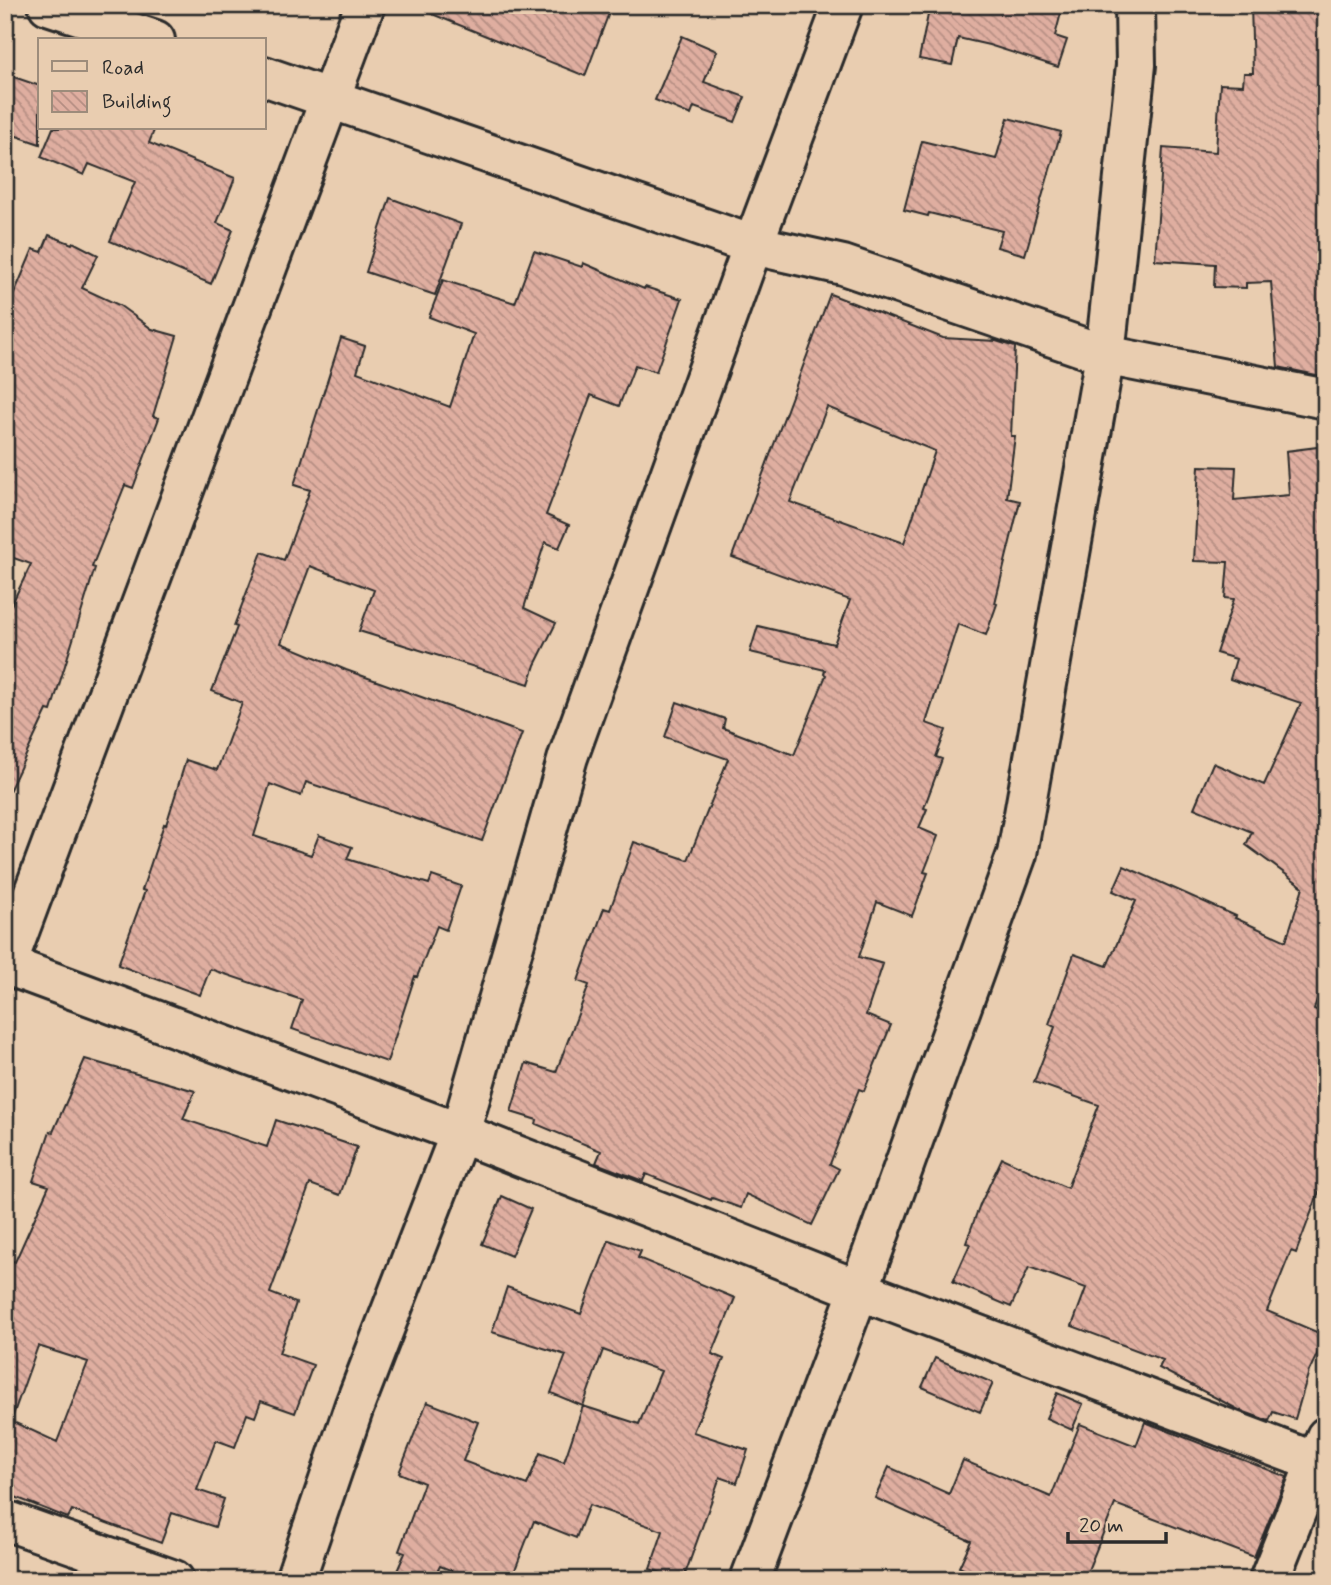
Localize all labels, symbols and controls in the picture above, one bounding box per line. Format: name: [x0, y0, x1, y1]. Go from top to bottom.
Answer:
legend: [38, 38, 266, 130]
text: Road: [102, 54, 144, 82]
text: Building: [102, 88, 172, 118]
scale bar: [1068, 1501, 1166, 1545]
text: 20 m: [1079, 1512, 1124, 1540]

